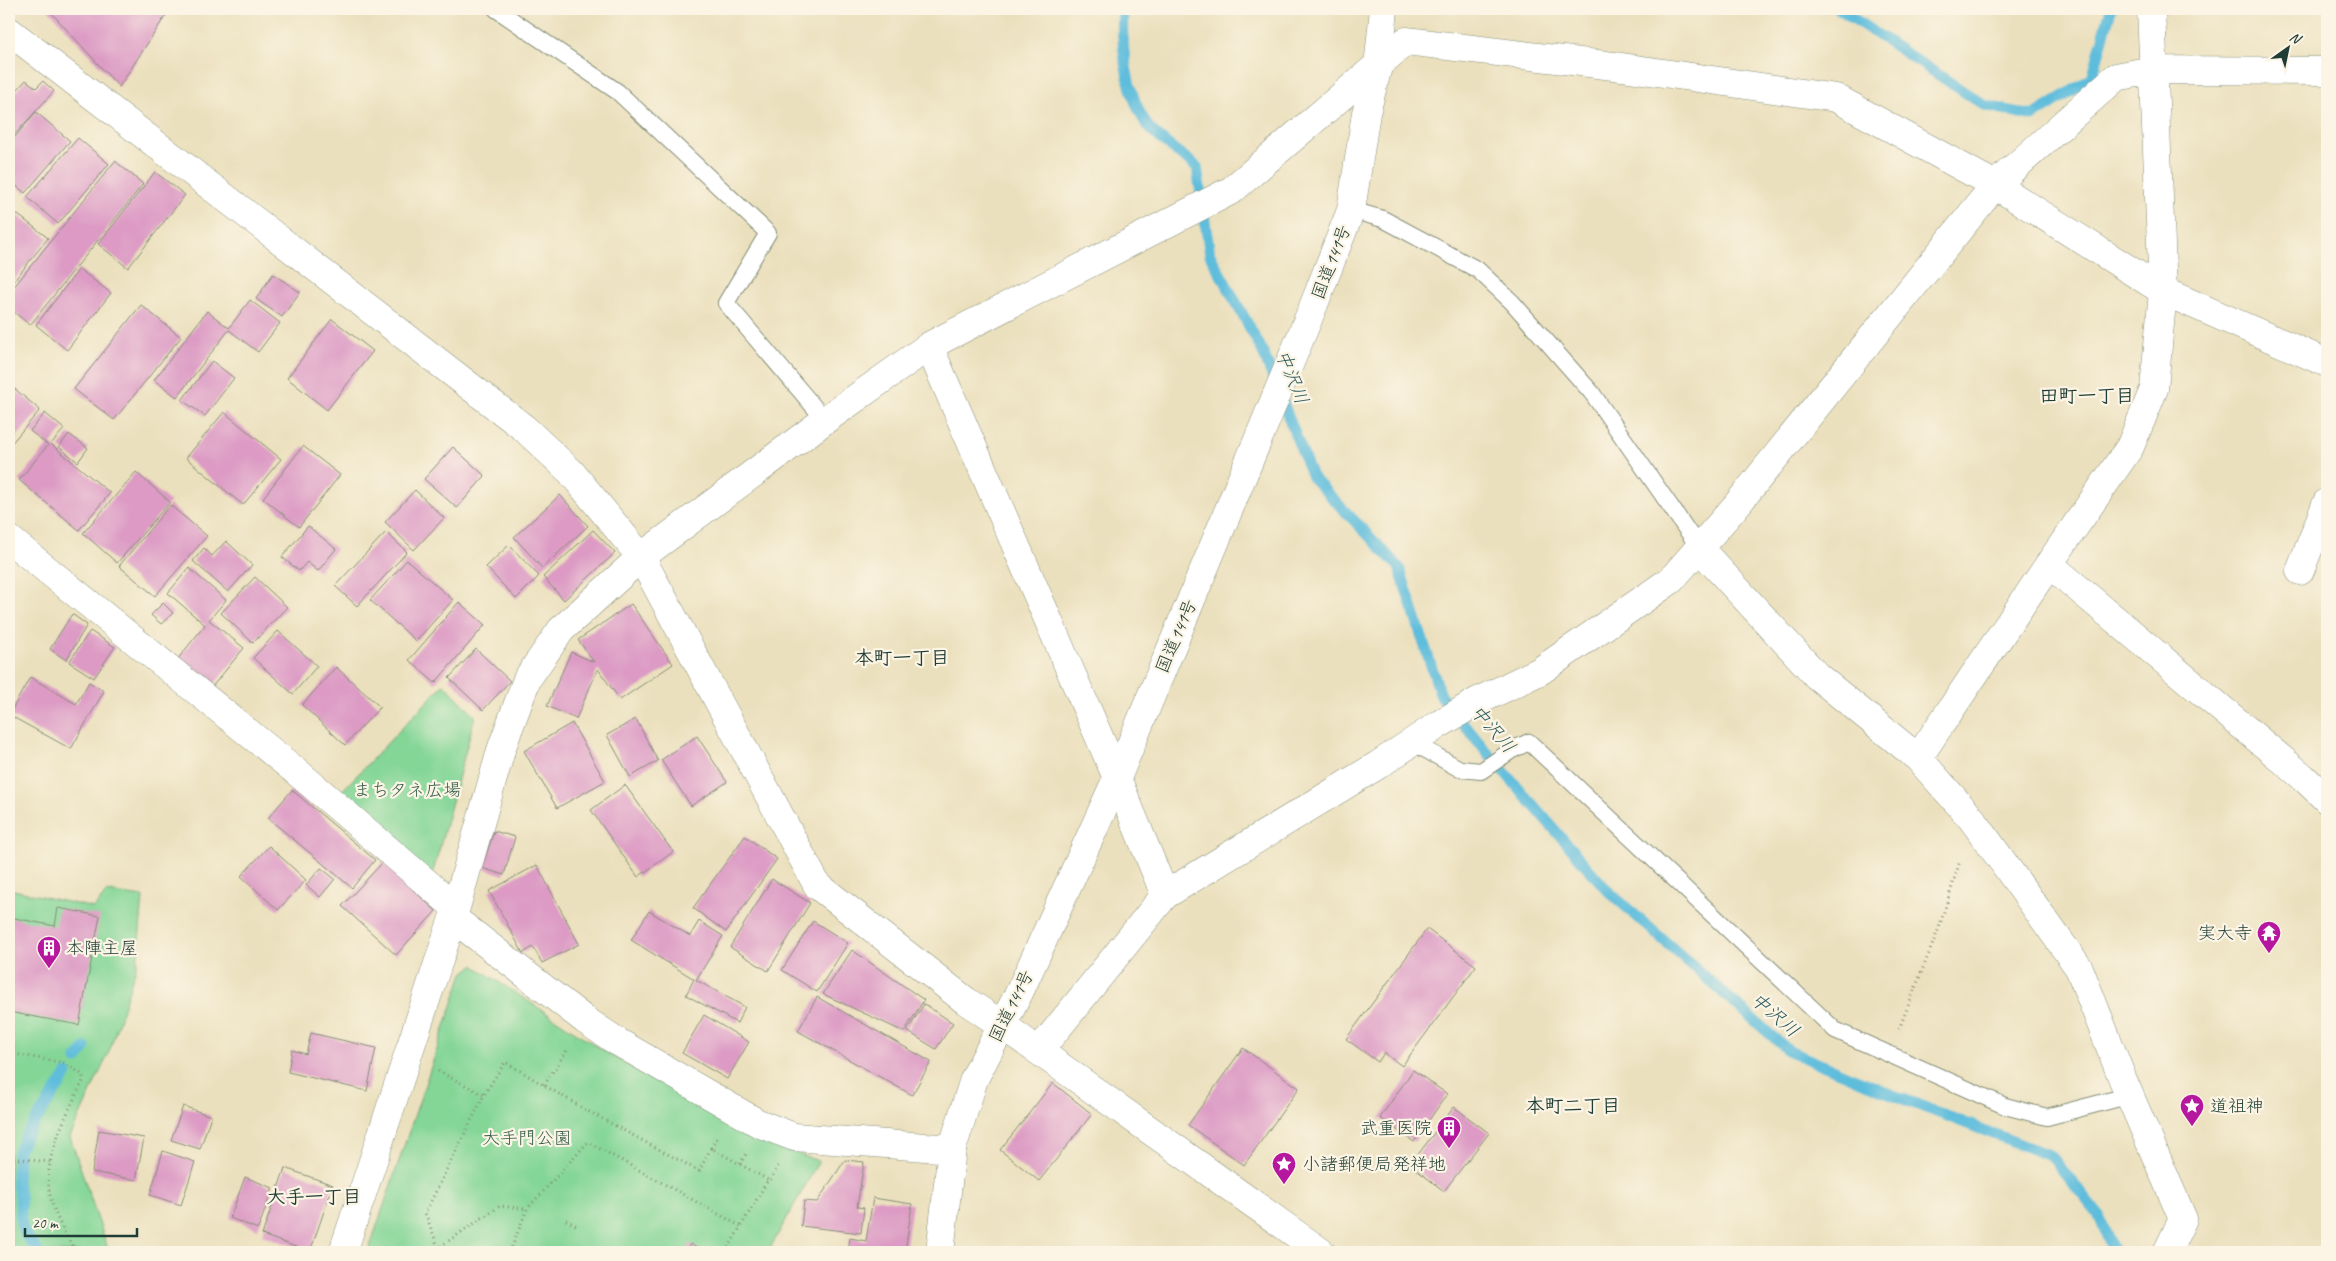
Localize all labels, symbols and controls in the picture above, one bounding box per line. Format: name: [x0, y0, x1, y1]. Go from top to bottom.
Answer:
north arrow: [2264, 22, 2314, 72]
text: N: [2287, 28, 2305, 48]
street label: 国道141号: [1307, 222, 1355, 302]
water label: 中沢川: [1270, 346, 1314, 408]
district label: 田町一丁目: [2039, 384, 2135, 408]
street label: 国道141号: [1151, 596, 1201, 676]
district label: 本町一丁目: [854, 646, 950, 670]
water label: 中沢川: [1465, 700, 1521, 758]
park label: まちタネ広場: [353, 779, 461, 801]
temple icon: 実大寺: [2256, 920, 2282, 954]
place label: 実大寺: [2198, 922, 2252, 944]
building icon: 本陣主屋: [36, 935, 62, 969]
place label: 本陣主屋: [66, 937, 138, 959]
street label: 国道141号: [984, 966, 1038, 1046]
water label: 中沢川: [1746, 987, 1804, 1043]
place icon: 道祖神: [2179, 1093, 2205, 1127]
district label: 本町二丁目: [1525, 1094, 1621, 1118]
place label: 道祖神: [2210, 1095, 2264, 1117]
building icon: 武重医院: [1436, 1115, 1462, 1149]
place label: 武重医院: [1360, 1117, 1432, 1139]
park label: 大手門公園: [482, 1127, 572, 1149]
place icon: 小諸郵便局発祥地: [1271, 1151, 1297, 1185]
place label: 小諸郵便局発祥地: [1302, 1153, 1446, 1175]
district label: 大手一丁目: [266, 1185, 362, 1209]
scale bar: [25, 1206, 138, 1238]
text: 20 m: [32, 1214, 59, 1233]

